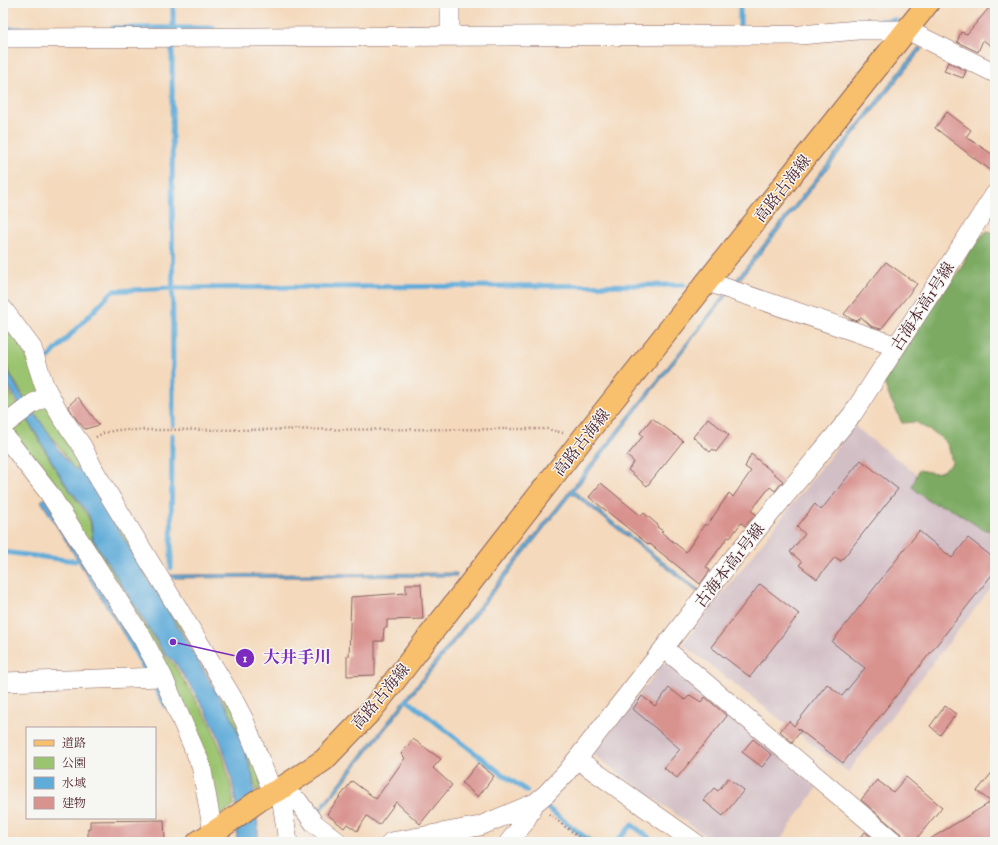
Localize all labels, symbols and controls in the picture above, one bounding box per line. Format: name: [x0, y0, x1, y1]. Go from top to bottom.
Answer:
street label: 高路古海線: [750, 151, 815, 226]
street label: 古海本高1号線: [887, 258, 959, 355]
street label: 高路古海線: [549, 405, 614, 480]
street label: 古海本高1号線: [691, 519, 769, 612]
callout: 大井手川: [235, 643, 339, 672]
text: 大井手川: [263, 647, 331, 669]
text: 1: [243, 651, 248, 666]
street label: 高路古海線: [347, 660, 414, 734]
legend: [26, 727, 156, 819]
text: 道路: [62, 736, 86, 751]
text: 公園: [62, 756, 86, 771]
text: 水域: [62, 776, 86, 791]
text: 建物: [62, 796, 86, 811]

